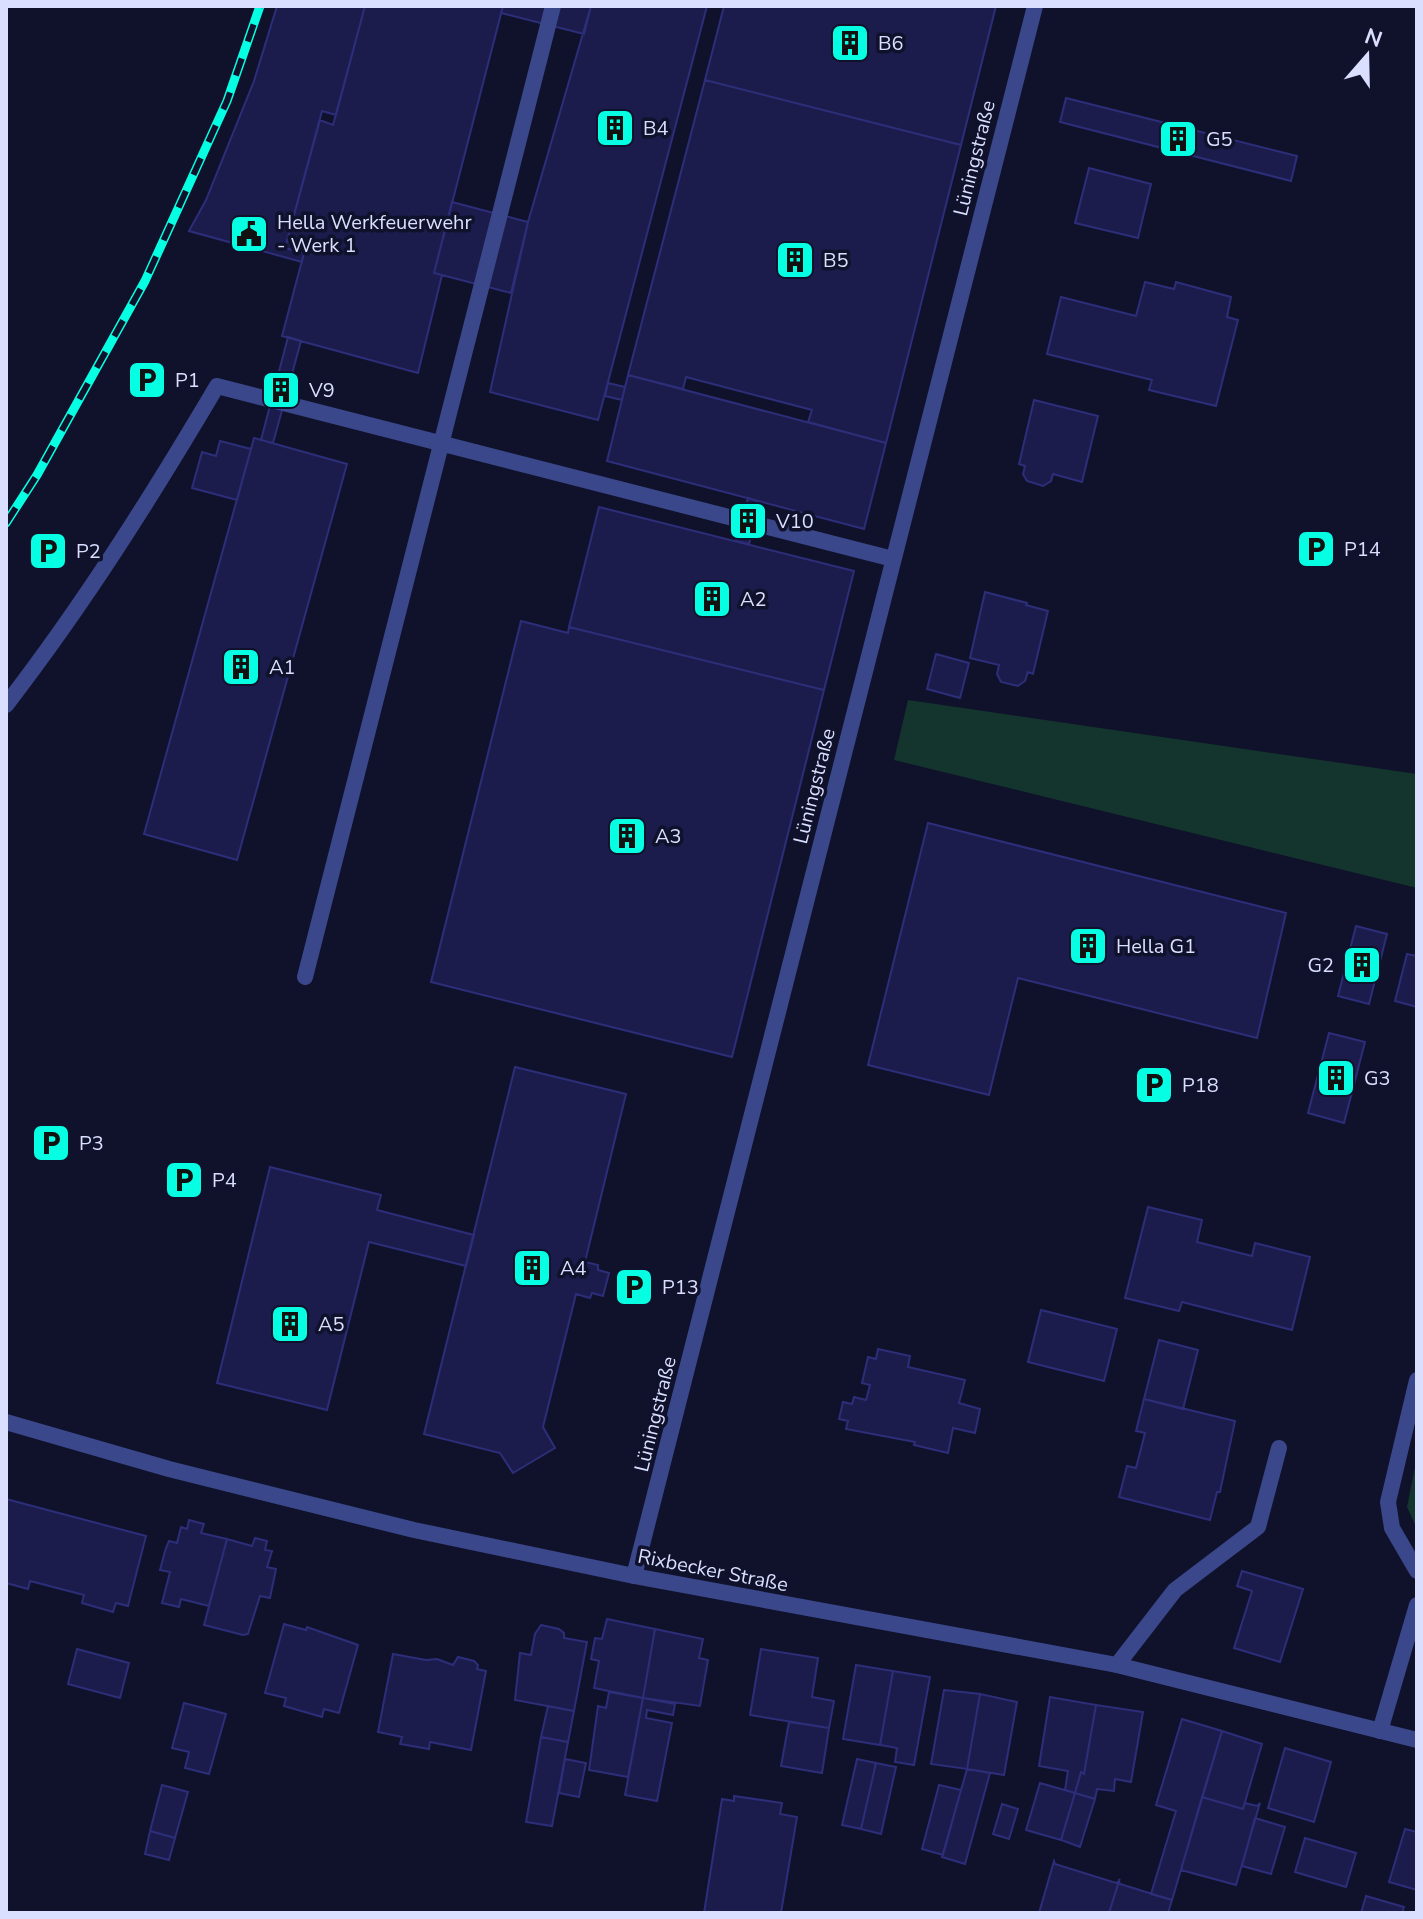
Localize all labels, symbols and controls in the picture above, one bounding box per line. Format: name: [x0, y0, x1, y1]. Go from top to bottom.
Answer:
north arrow: [1327, 16, 1407, 96]
text: N: [1361, 21, 1386, 55]
building icon: B6: [829, 22, 871, 64]
place label: B6: [878, 30, 904, 57]
street label: Lüningstraße: [947, 98, 1002, 219]
building icon: B4: [594, 107, 636, 149]
place label: B4: [643, 115, 669, 142]
building icon: G5: [1157, 118, 1199, 160]
place label: G5: [1206, 126, 1233, 153]
place label: Hella Werkfeuerwehr - Werk 1: [277, 209, 472, 259]
public building icon: Hella Werkfeuerwehr - Werk 1: [228, 213, 270, 255]
building icon: B5: [774, 239, 816, 281]
place label: B5: [823, 247, 849, 274]
parking icon: P1: [126, 359, 168, 401]
place label: P1: [175, 367, 200, 394]
building icon: V9: [260, 369, 302, 411]
place label: V9: [308, 377, 335, 404]
building icon: V10: [727, 500, 769, 542]
place label: V10: [775, 508, 814, 535]
parking icon: P14: [1295, 528, 1337, 570]
parking icon: P2: [27, 530, 69, 572]
place label: P14: [1344, 536, 1381, 563]
place label: P2: [76, 538, 101, 565]
building icon: A2: [691, 578, 733, 620]
place label: A2: [740, 586, 767, 613]
building icon: A1: [220, 646, 262, 688]
place label: A1: [269, 654, 296, 681]
street label: Lüningstraße: [787, 726, 842, 847]
building icon: A3: [606, 815, 648, 857]
place label: A3: [655, 823, 682, 850]
building icon: Hella G1: [1067, 925, 1109, 967]
place label: Hella G1: [1116, 933, 1196, 960]
building icon: G2: [1341, 944, 1383, 986]
place label: G2: [1307, 952, 1334, 979]
building icon: G3: [1315, 1057, 1357, 1099]
parking icon: P18: [1133, 1064, 1175, 1106]
place label: G3: [1364, 1065, 1391, 1092]
place label: P18: [1182, 1072, 1219, 1099]
parking icon: P3: [30, 1122, 72, 1164]
place label: P3: [79, 1130, 104, 1157]
parking icon: P4: [163, 1159, 205, 1201]
place label: P4: [212, 1167, 237, 1194]
building icon: A4: [511, 1247, 553, 1289]
place label: A4: [560, 1255, 587, 1282]
parking icon: P13: [613, 1266, 655, 1308]
place label: P13: [662, 1274, 699, 1301]
building icon: A5: [269, 1303, 311, 1345]
place label: A5: [318, 1311, 345, 1338]
street label: Lüningstraße: [628, 1354, 683, 1475]
street label: Rixbecker Straße: [635, 1543, 790, 1598]

